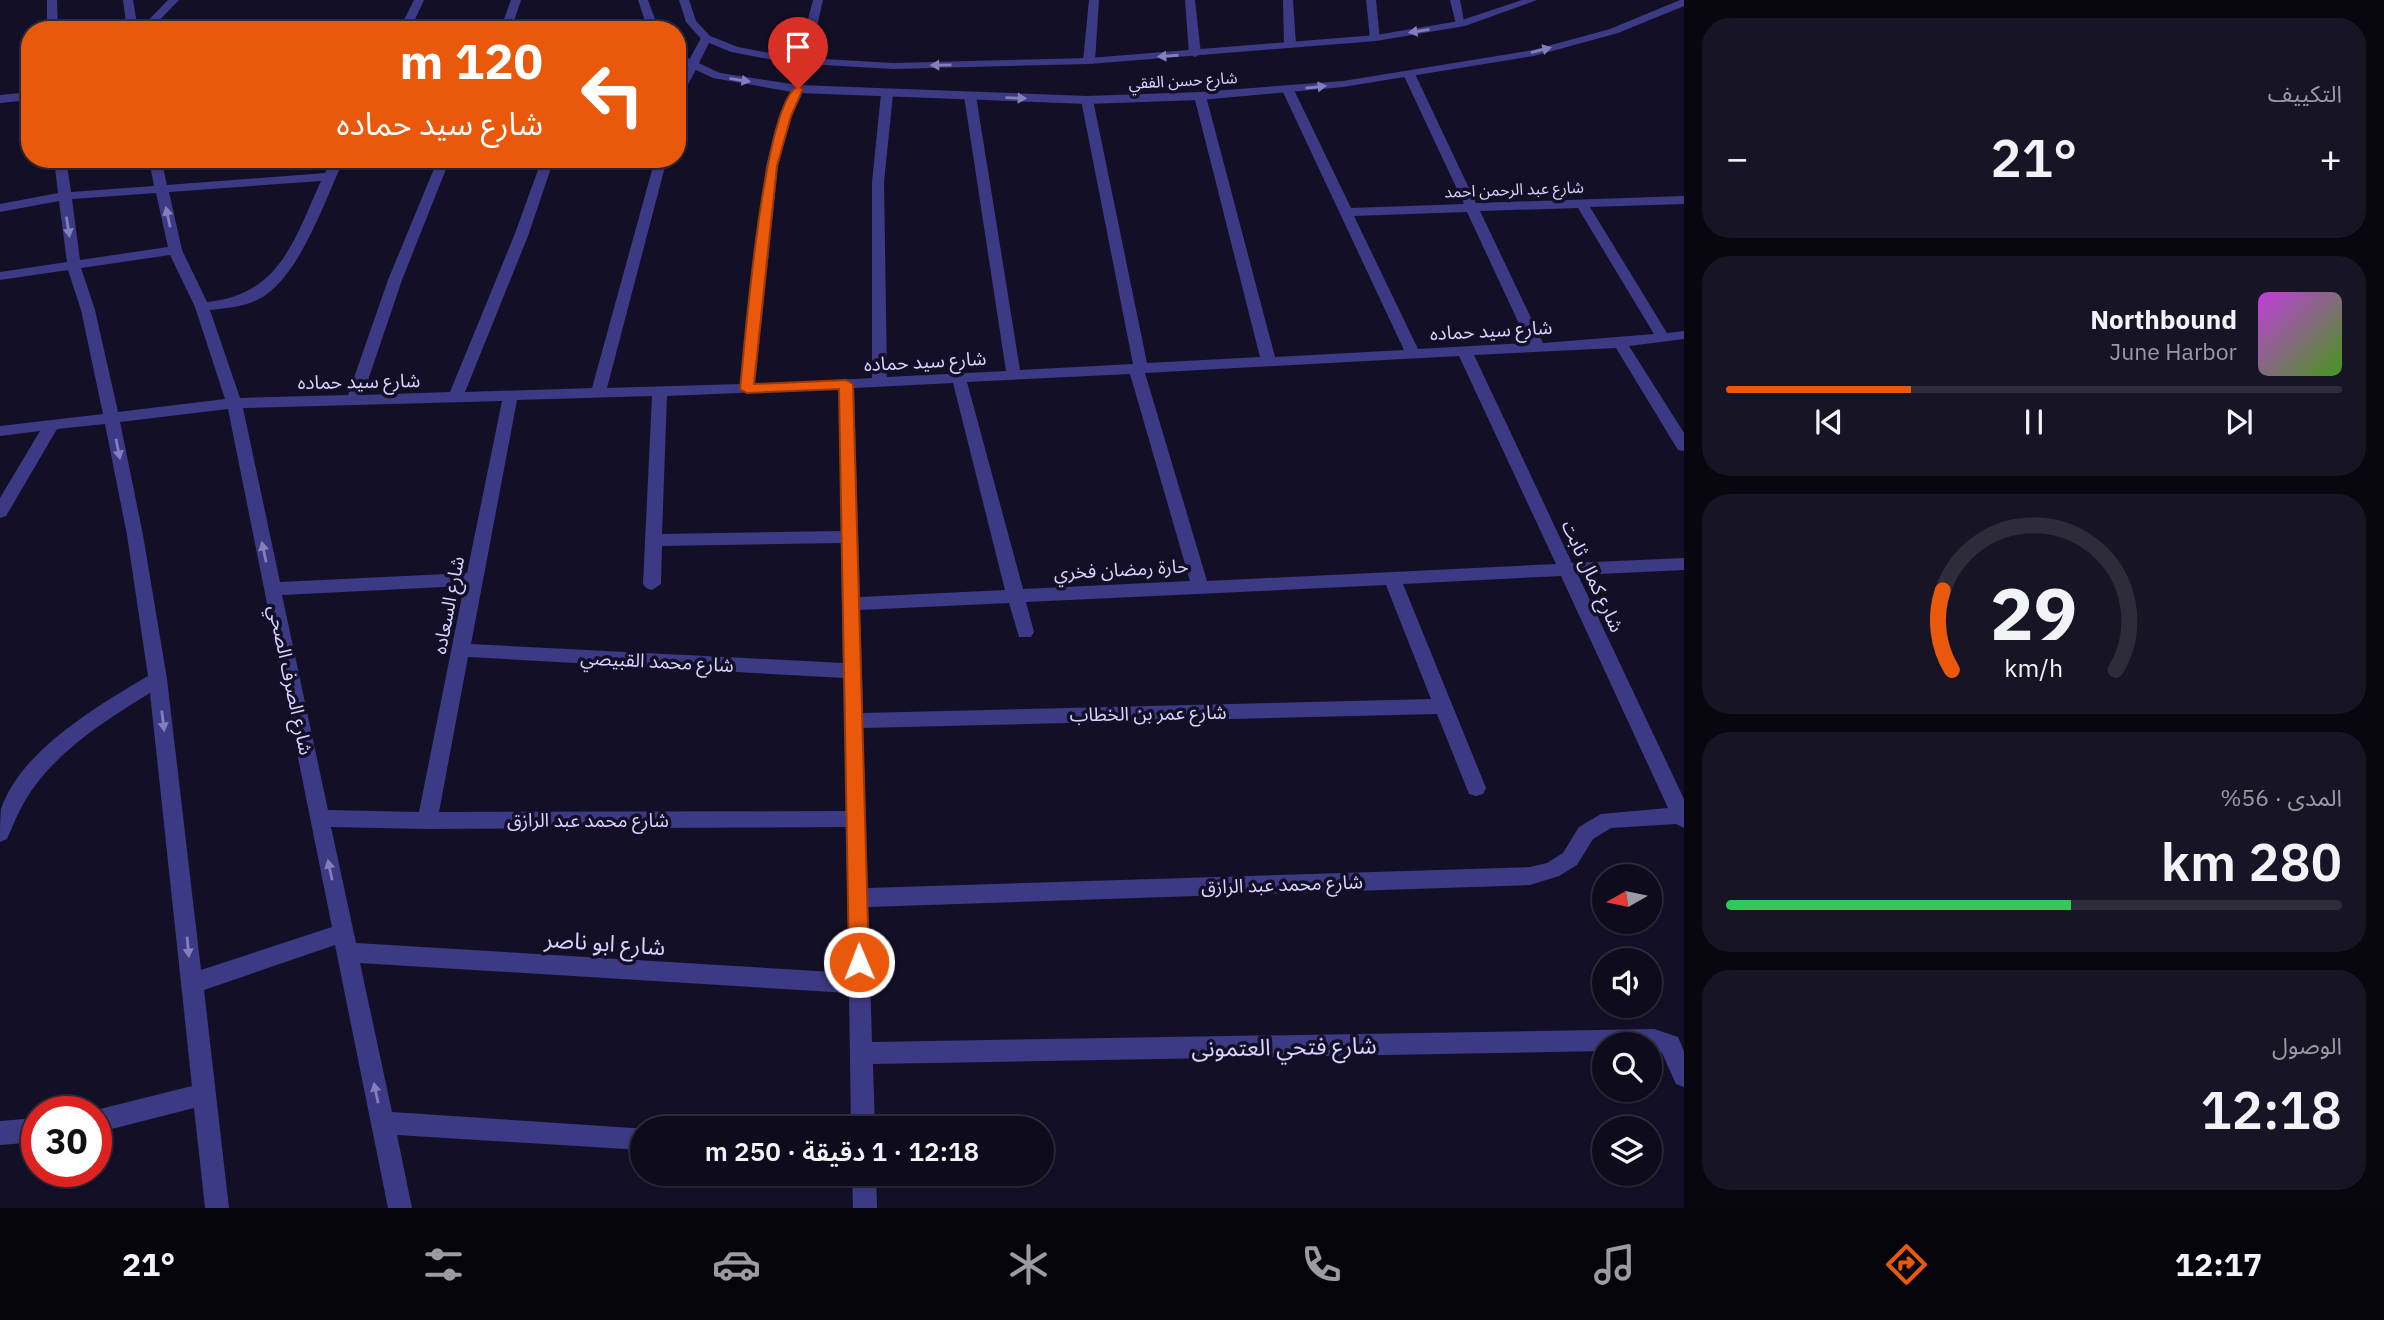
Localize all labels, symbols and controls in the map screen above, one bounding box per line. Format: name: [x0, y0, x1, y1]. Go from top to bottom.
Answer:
pin: [768, 17, 828, 89]
one-way arrow: [1408, 26, 1430, 37]
icon: arrive: [779, 28, 817, 66]
text: 120 m: [399, 29, 543, 92]
one-way arrow: [1530, 44, 1552, 55]
icon: left: [567, 49, 658, 140]
one-way arrow: [1157, 51, 1179, 62]
one-way arrow: [930, 59, 952, 70]
street label: شارع حسن الفقي: [1128, 67, 1238, 96]
one-way arrow: [729, 75, 751, 86]
text: التكييف: [2268, 78, 2342, 108]
one-way arrow: [1306, 81, 1328, 92]
one-way arrow: [1005, 92, 1027, 103]
text: شارع سيد حماده: [337, 102, 543, 144]
text: 21°: [1991, 124, 2077, 191]
text: −: [1726, 133, 1749, 182]
text: +: [2319, 133, 2342, 182]
street label: شارع عبد الرحمن احمد: [1444, 177, 1584, 204]
one-way arrow: [162, 205, 173, 227]
one-way arrow: [63, 216, 74, 238]
text: Northbound: [2090, 302, 2237, 336]
street label: شارع سيد حماده: [1429, 315, 1553, 347]
text: June Harbor: [2109, 336, 2237, 366]
street label: شارع سيد حماده: [863, 346, 987, 378]
street label: شارع سيد حماده: [298, 368, 421, 396]
icon: previous: [1810, 403, 1848, 441]
icon: pause: [2015, 403, 2053, 441]
icon: next: [2220, 403, 2258, 441]
one-way arrow: [113, 438, 124, 460]
street label: شارع كمال ثابت: [1555, 516, 1629, 637]
one-way arrow: [259, 541, 270, 563]
street label: حارة رمضان فخري: [1053, 553, 1189, 588]
street label: شارع السعاده: [427, 554, 471, 656]
text: 29: [1990, 565, 2078, 660]
street label: شارع الصرف الصحي: [260, 603, 319, 758]
street label: شارع محمد القبيصي: [579, 645, 734, 680]
text: km/h: [2005, 651, 2063, 684]
street label: شارع عمر بن الخطاب: [1069, 700, 1227, 728]
one-way arrow: [158, 710, 169, 732]
text: المدى · 56%: [2220, 782, 2342, 812]
street label: شارع محمد عبد الرازق: [507, 808, 669, 834]
text: 280 km: [2161, 828, 2342, 895]
one-way arrow: [325, 859, 336, 881]
north arrow: [1592, 864, 1662, 934]
map controls: [1592, 864, 1662, 1186]
street label: شارع محمد عبد الرازق: [1201, 869, 1363, 901]
street label: شارع ابو ناصر: [542, 923, 666, 964]
position arrow: [822, 925, 896, 999]
one-way arrow: [182, 937, 193, 959]
button: sound: [1592, 948, 1662, 1018]
street label: شارع فتحي العتمونى: [1191, 1029, 1377, 1066]
text: الوصول: [2272, 1030, 2342, 1060]
button: search: [1592, 1032, 1662, 1102]
text: 12:18: [2201, 1076, 2342, 1143]
one-way arrow: [371, 1082, 382, 1104]
speed limit sign: 30: [21, 1096, 112, 1187]
button: layers: [1592, 1116, 1662, 1186]
text: 12:18 · 1 دقيقة · 250 m: [705, 1134, 979, 1168]
icon: filters: [419, 1240, 468, 1289]
icon: car: [712, 1240, 761, 1289]
icon: climate: [1004, 1240, 1053, 1289]
icon: phone: [1297, 1240, 1346, 1289]
icon: music: [1590, 1240, 1639, 1289]
icon: directions: [1882, 1240, 1931, 1289]
text: 21°: [122, 1243, 175, 1285]
text: 12:17: [2175, 1243, 2262, 1285]

